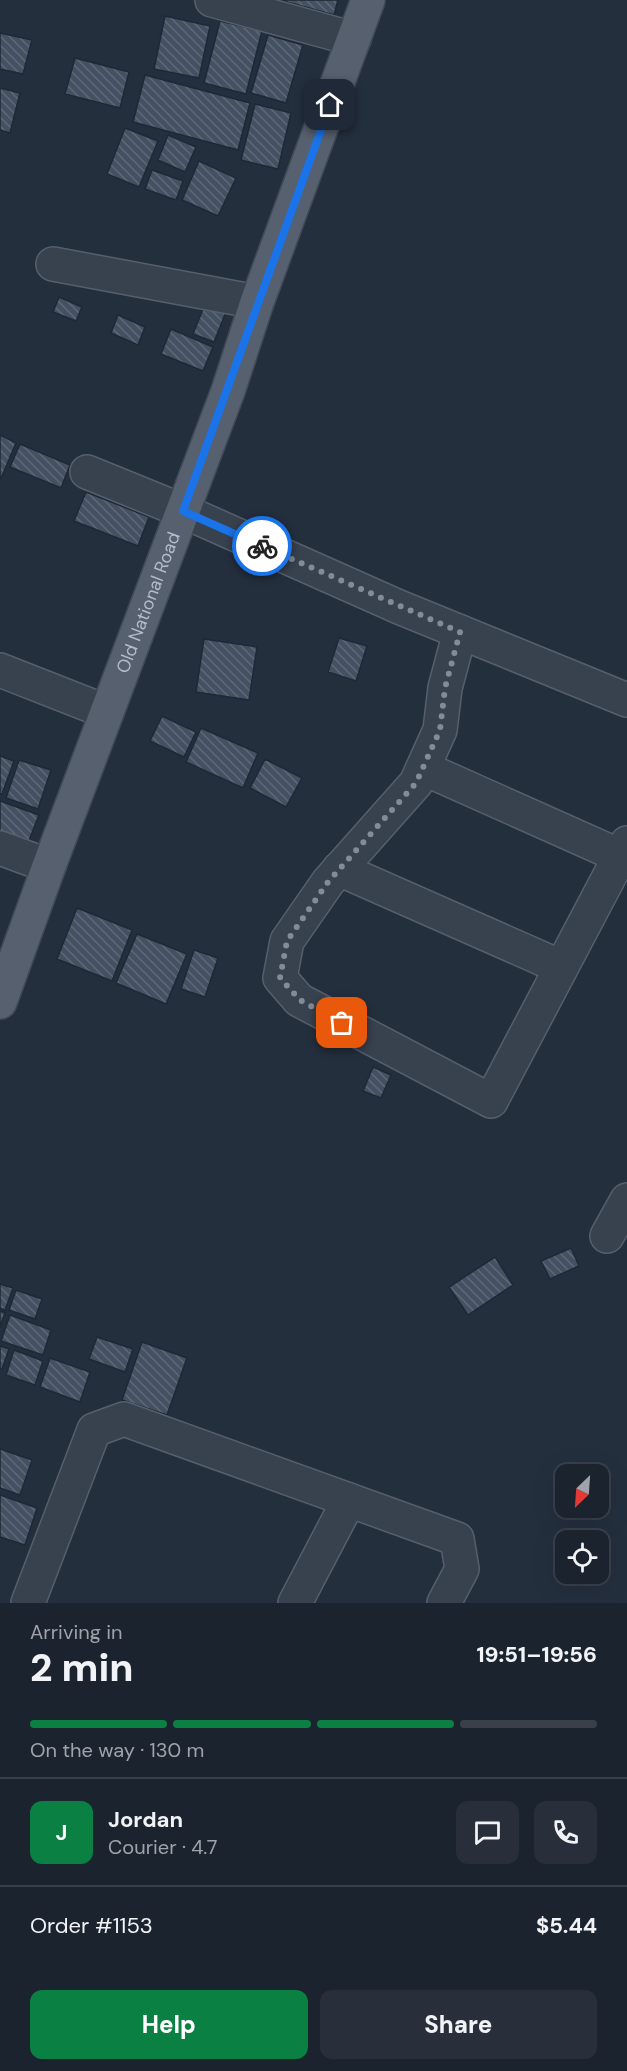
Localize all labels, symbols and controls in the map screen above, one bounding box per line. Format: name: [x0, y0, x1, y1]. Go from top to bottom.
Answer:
pin: [304, 79, 355, 130]
icon: home: [313, 88, 346, 121]
courier: [232, 516, 292, 576]
street label: Old National Road: [111, 529, 186, 677]
icon: bike: [246, 530, 279, 563]
pin: [316, 997, 367, 1048]
icon: bag: [325, 1006, 358, 1039]
north arrow: [555, 1464, 609, 1518]
map controls: [555, 1464, 609, 1584]
button: locate: [555, 1530, 609, 1584]
text: Arriving in: [30, 1619, 122, 1645]
text: 19:51–19:56: [477, 1640, 597, 1669]
text: 2 min: [30, 1642, 134, 1693]
text: On the way · 130 m: [30, 1737, 204, 1763]
button: chat: [456, 1801, 519, 1864]
button: phone: [534, 1801, 597, 1864]
text: Jordan: [108, 1805, 183, 1834]
text: J: [56, 1818, 67, 1847]
text: Courier · 4.7: [108, 1834, 217, 1860]
text: Order #1153: [30, 1911, 153, 1940]
text: $5.44: [536, 1911, 597, 1940]
button: Help: [30, 1990, 308, 2059]
button: Share: [320, 1990, 597, 2059]

